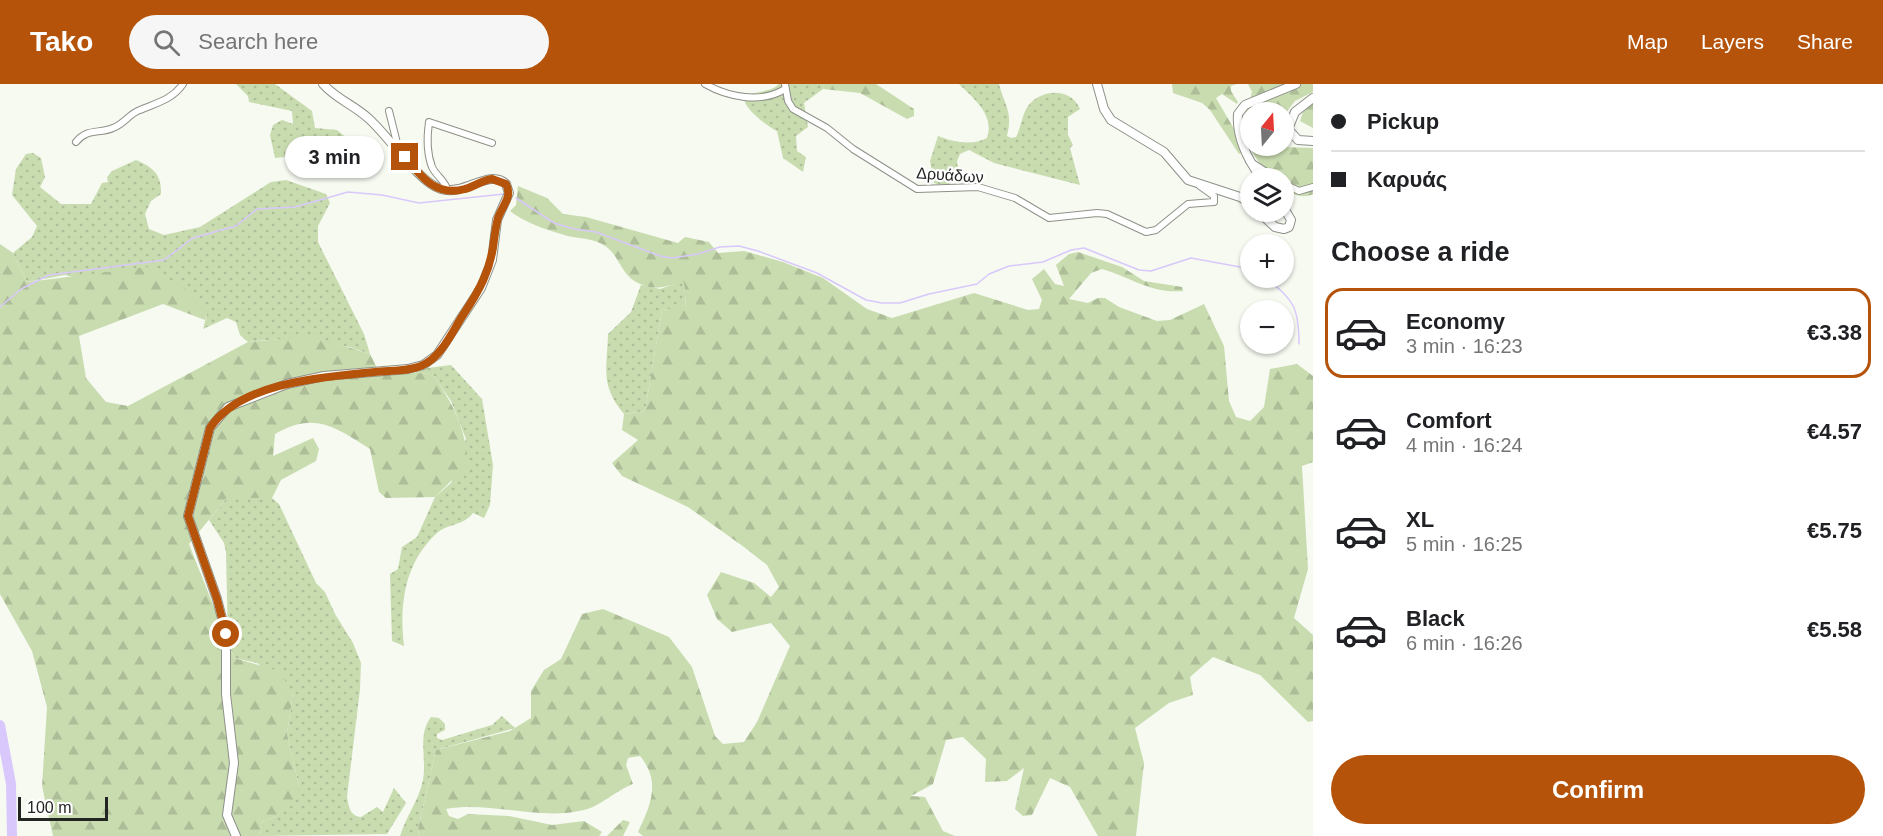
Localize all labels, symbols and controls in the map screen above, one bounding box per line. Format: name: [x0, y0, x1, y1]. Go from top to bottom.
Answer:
search box: [129, 15, 549, 69]
text: Tako: [30, 26, 93, 57]
icon: search: [150, 26, 183, 59]
text: Search here: [198, 29, 318, 54]
text: Map: [1627, 30, 1668, 53]
text: Layers: [1701, 30, 1764, 53]
text: Share: [1797, 30, 1853, 53]
north arrow: [1240, 102, 1294, 156]
map controls: [1240, 102, 1294, 354]
text: Pickup: [1367, 109, 1439, 134]
callout: 3 min: [285, 136, 384, 178]
route end: [391, 143, 418, 170]
text: 3 min: [308, 146, 361, 168]
street label: Δρυάδων: [916, 164, 984, 186]
text: Καρυάς: [1367, 167, 1447, 192]
button: layers: [1240, 168, 1294, 222]
button: +: [1240, 234, 1294, 288]
text: Choose a ride: [1331, 237, 1510, 267]
button: −: [1240, 300, 1294, 354]
icon: car: [1334, 306, 1388, 360]
text: Economy: [1406, 309, 1505, 334]
text: €3.38: [1807, 320, 1862, 345]
text: 3 min · 16:23: [1406, 335, 1523, 357]
icon: car: [1334, 405, 1388, 459]
text: Comfort: [1406, 408, 1492, 433]
text: €4.57: [1807, 419, 1862, 444]
text: 4 min · 16:24: [1406, 434, 1523, 456]
icon: car: [1334, 504, 1388, 558]
text: XL: [1406, 507, 1434, 532]
text: €5.75: [1807, 518, 1862, 543]
text: 5 min · 16:25: [1406, 533, 1523, 555]
icon: car: [1334, 603, 1388, 657]
text: Black: [1406, 606, 1465, 631]
text: €5.58: [1807, 617, 1862, 642]
route start: [212, 620, 239, 647]
text: 6 min · 16:26: [1406, 632, 1523, 654]
button: Confirm: [1331, 755, 1865, 824]
scale bar: [18, 794, 108, 822]
text: 100 m: [27, 799, 71, 816]

